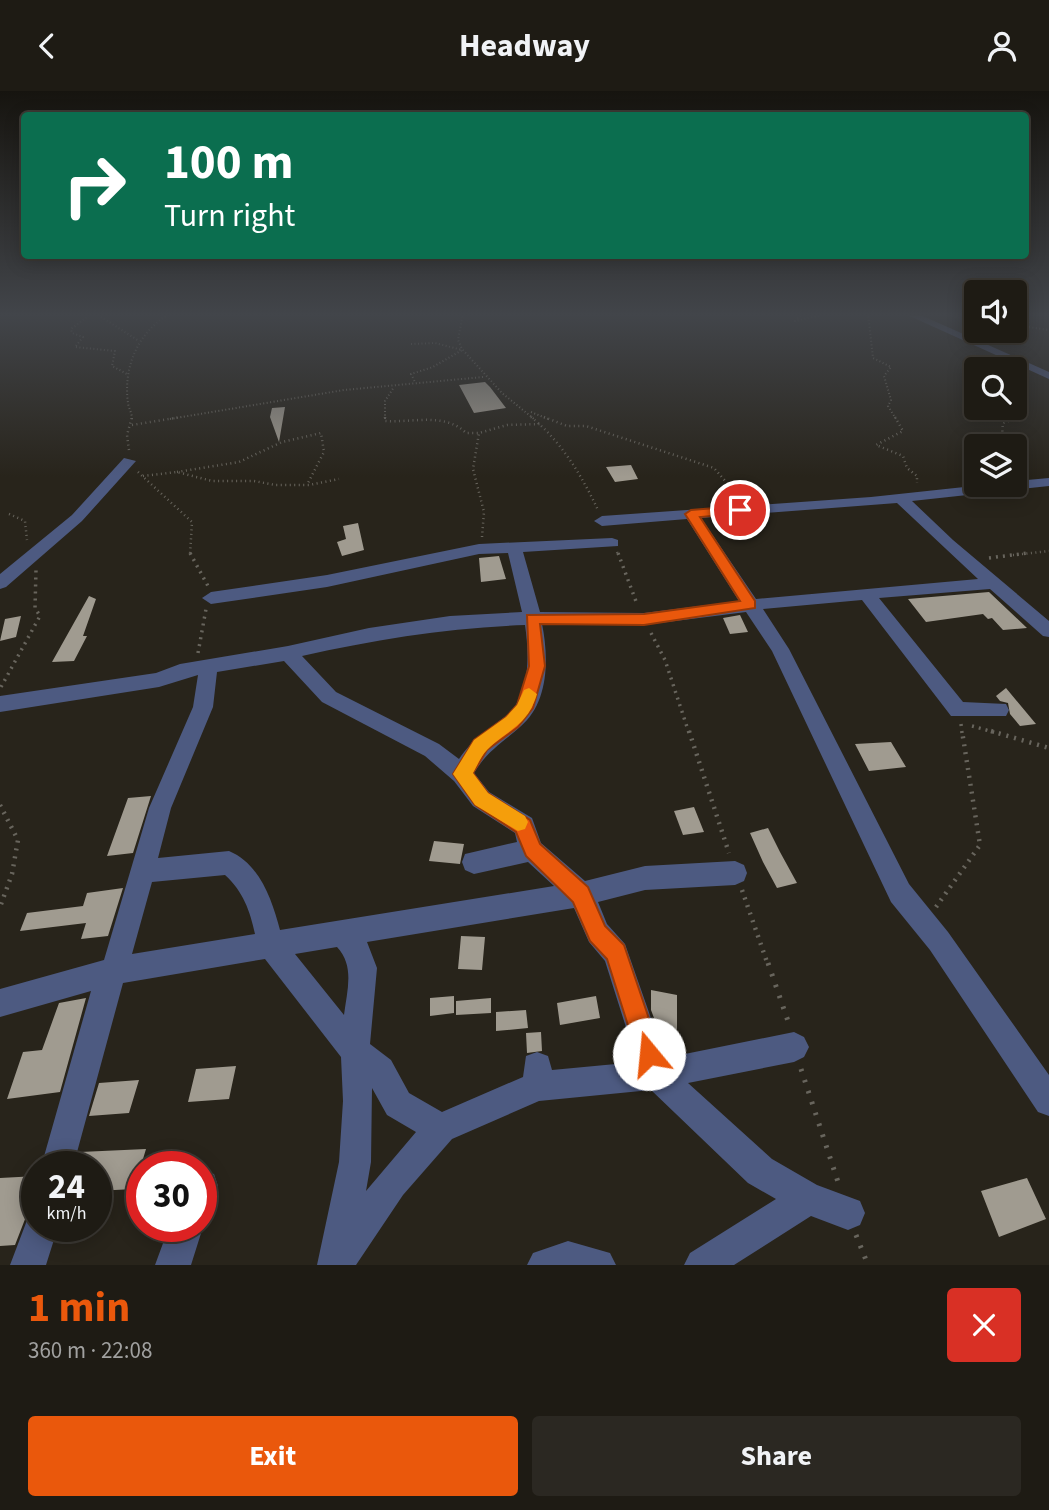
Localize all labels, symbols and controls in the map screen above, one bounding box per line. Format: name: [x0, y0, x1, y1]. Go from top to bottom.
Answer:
text: Headway: [459, 23, 590, 69]
icon: back: [28, 27, 66, 65]
icon: person: [983, 27, 1021, 65]
text: 100 m: [164, 128, 293, 198]
icon: right: [49, 140, 140, 231]
text: Turn right: [164, 193, 295, 239]
map controls: [964, 280, 1027, 497]
button: sound: [964, 280, 1027, 343]
button: search: [964, 357, 1027, 420]
button: layers: [964, 434, 1027, 497]
pin: [710, 480, 770, 540]
icon: arrive: [721, 491, 759, 529]
position arrow: [612, 1017, 686, 1091]
speed limit sign: 30: [126, 1151, 217, 1242]
text: 24: [48, 1162, 85, 1212]
text: km/h: [47, 1201, 86, 1226]
text: 1 min: [28, 1278, 130, 1338]
button: close: [947, 1288, 1021, 1362]
text: 360 m · 22:08: [28, 1334, 152, 1367]
button: Exit: [28, 1416, 518, 1496]
button: Share: [532, 1416, 1021, 1496]

